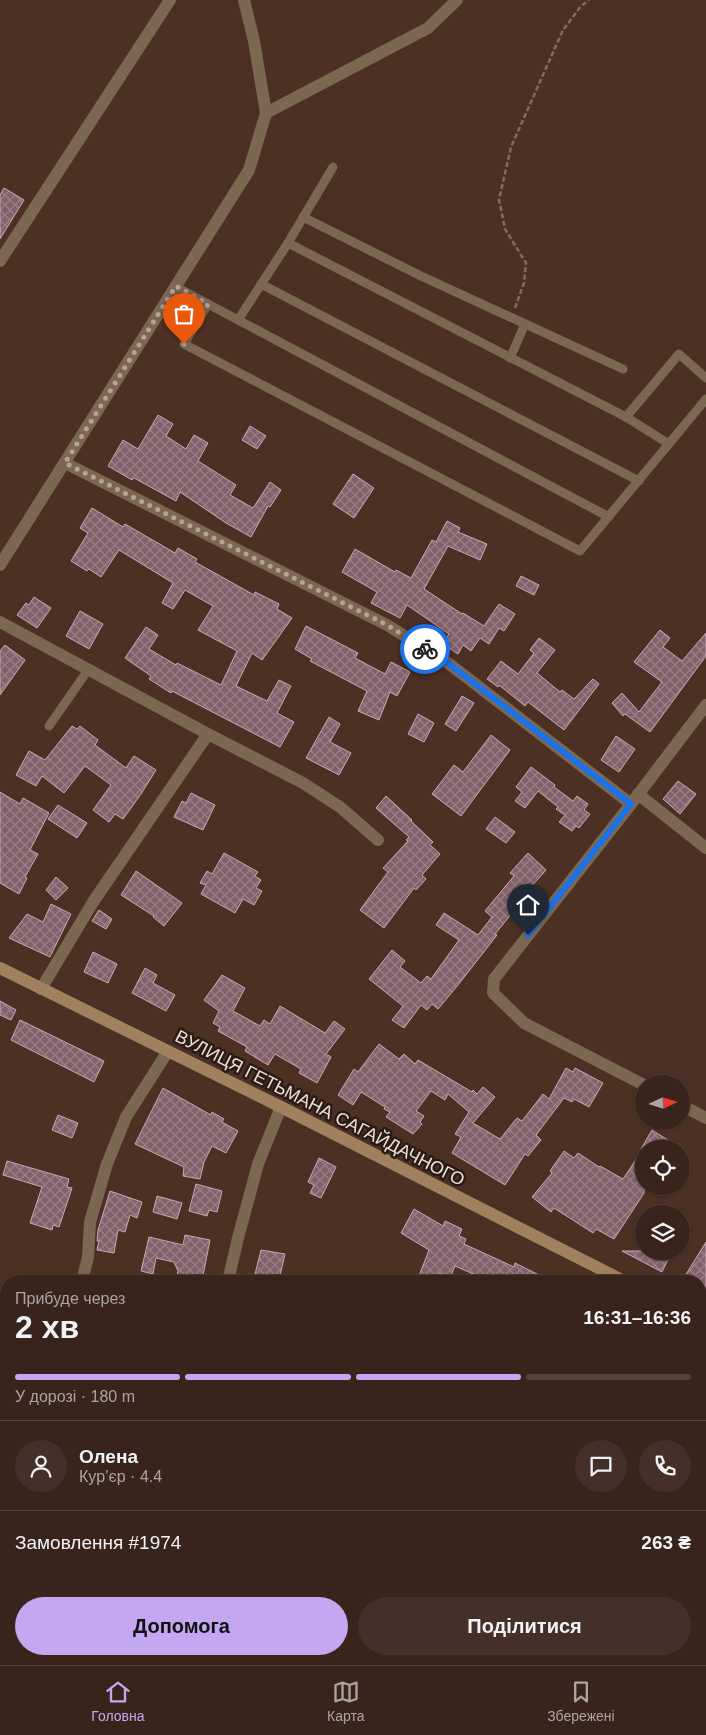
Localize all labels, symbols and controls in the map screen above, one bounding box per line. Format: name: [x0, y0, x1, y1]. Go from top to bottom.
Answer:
pin: [163, 293, 205, 344]
icon: bag: [170, 300, 198, 328]
courier: [400, 624, 450, 674]
icon: bike: [411, 635, 439, 663]
pin: [507, 884, 549, 935]
icon: home: [514, 891, 542, 919]
street label: ВУЛИЦЯ ГЕТЬМАНА САГАЙДАЧНОГО: [172, 1025, 468, 1190]
north arrow: [635, 1075, 690, 1130]
map controls: [635, 1075, 690, 1260]
button: locate: [635, 1140, 690, 1195]
button: layers: [635, 1205, 690, 1260]
text: Прибуде через: [15, 1290, 125, 1307]
text: 16:31–16:36: [583, 1307, 691, 1328]
text: 2 хв: [15, 1309, 79, 1345]
text: У дорозі · 180 m: [15, 1388, 135, 1405]
button: person: [15, 1440, 67, 1492]
button: chat: [575, 1440, 627, 1492]
button: phone: [639, 1440, 691, 1492]
text: Олена: [79, 1446, 138, 1467]
text: Кур’єр · 4.4: [79, 1468, 162, 1485]
text: Замовлення #1974: [15, 1532, 181, 1553]
text: 263 ₴: [641, 1532, 691, 1553]
button: Допомога: [15, 1597, 348, 1655]
button: Поділитися: [358, 1597, 691, 1655]
tab: Головна: [91, 1678, 145, 1724]
tab: Карта: [327, 1678, 365, 1724]
tab: Збережені: [547, 1678, 615, 1724]

